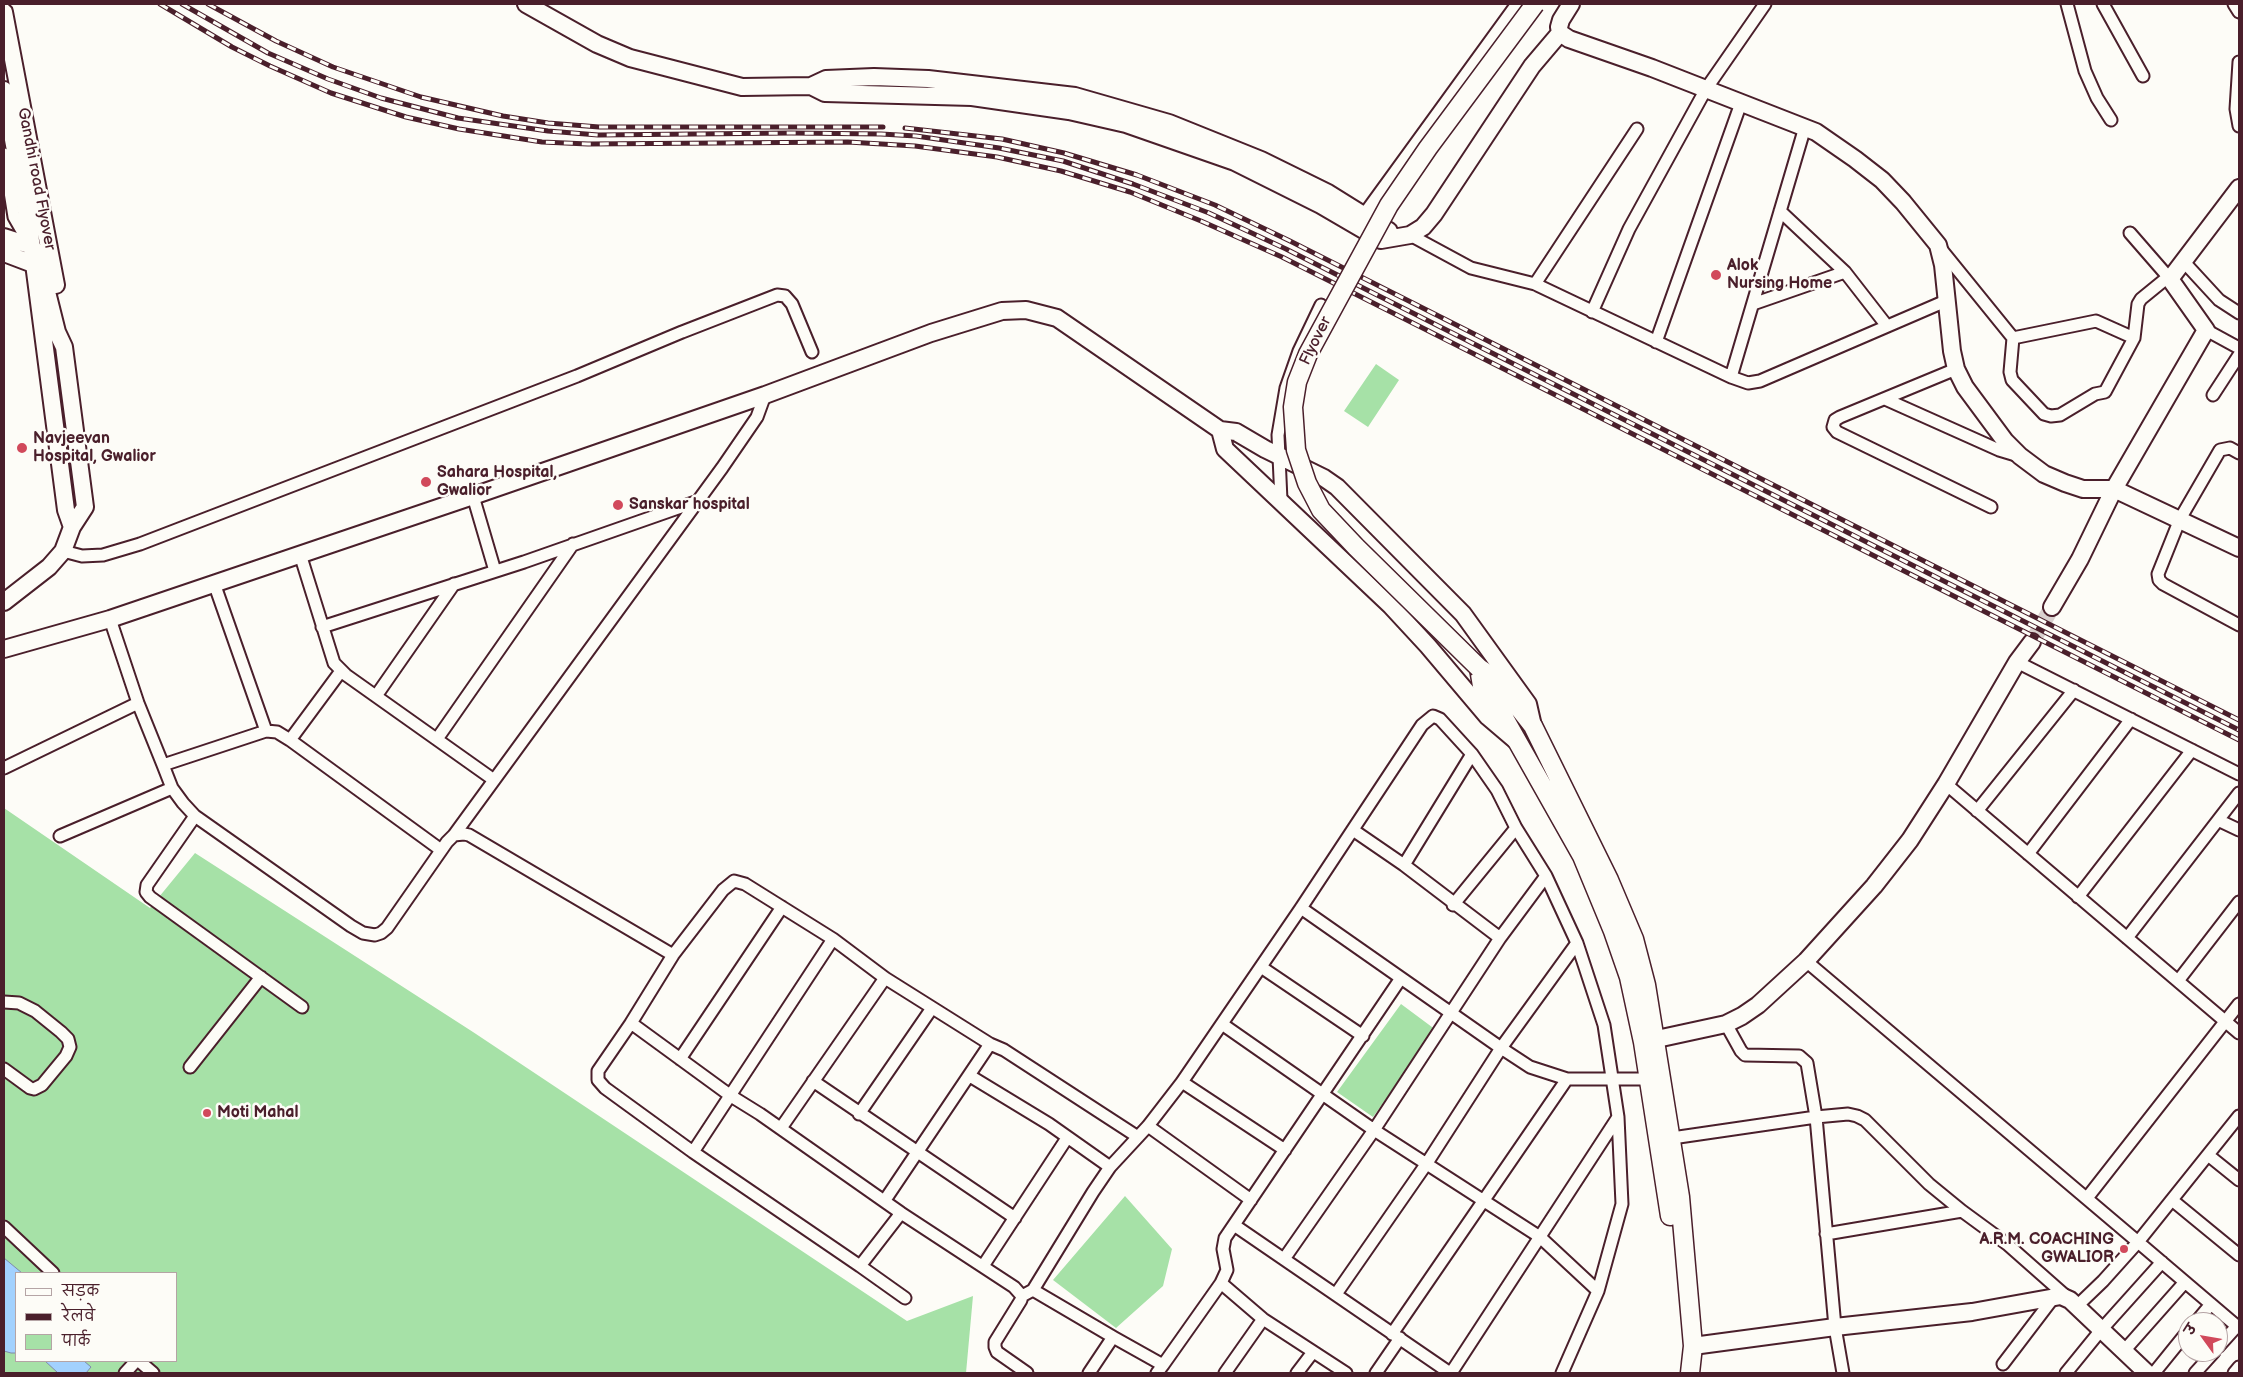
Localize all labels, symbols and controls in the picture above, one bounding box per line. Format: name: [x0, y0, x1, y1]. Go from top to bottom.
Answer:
street label: Gandhi road Flyover: [13, 106, 59, 252]
place label: Alok Nursing Home: [1727, 256, 1832, 294]
marker: Alok Nursing Home: [1709, 268, 1723, 282]
street label: Flyover: [1296, 314, 1336, 368]
place label: Navjeevan Hospital, Gwalior: [33, 429, 156, 467]
marker: Navjeevan Hospital, Gwalior: [15, 441, 29, 455]
place label: Sahara Hospital, Gwalior: [437, 463, 557, 501]
marker: Sahara Hospital, Gwalior: [419, 475, 433, 489]
place label: Sanskar hospital: [629, 495, 750, 515]
marker: Sanskar hospital: [611, 498, 625, 512]
place label: Moti Mahal: [217, 1103, 298, 1123]
marker: Moti Mahal: [201, 1107, 213, 1119]
place label: A.R.M. COACHING GWALIOR: [1980, 1230, 2114, 1268]
marker: A.R.M. COACHING GWALIOR: [2118, 1243, 2130, 1255]
legend: [15, 1272, 178, 1362]
text: सड़क: [62, 1282, 99, 1301]
text: रेलवे: [62, 1307, 95, 1326]
north arrow: [2178, 1312, 2228, 1362]
text: उ: [2181, 1321, 2200, 1338]
text: पार्क: [62, 1332, 90, 1351]

